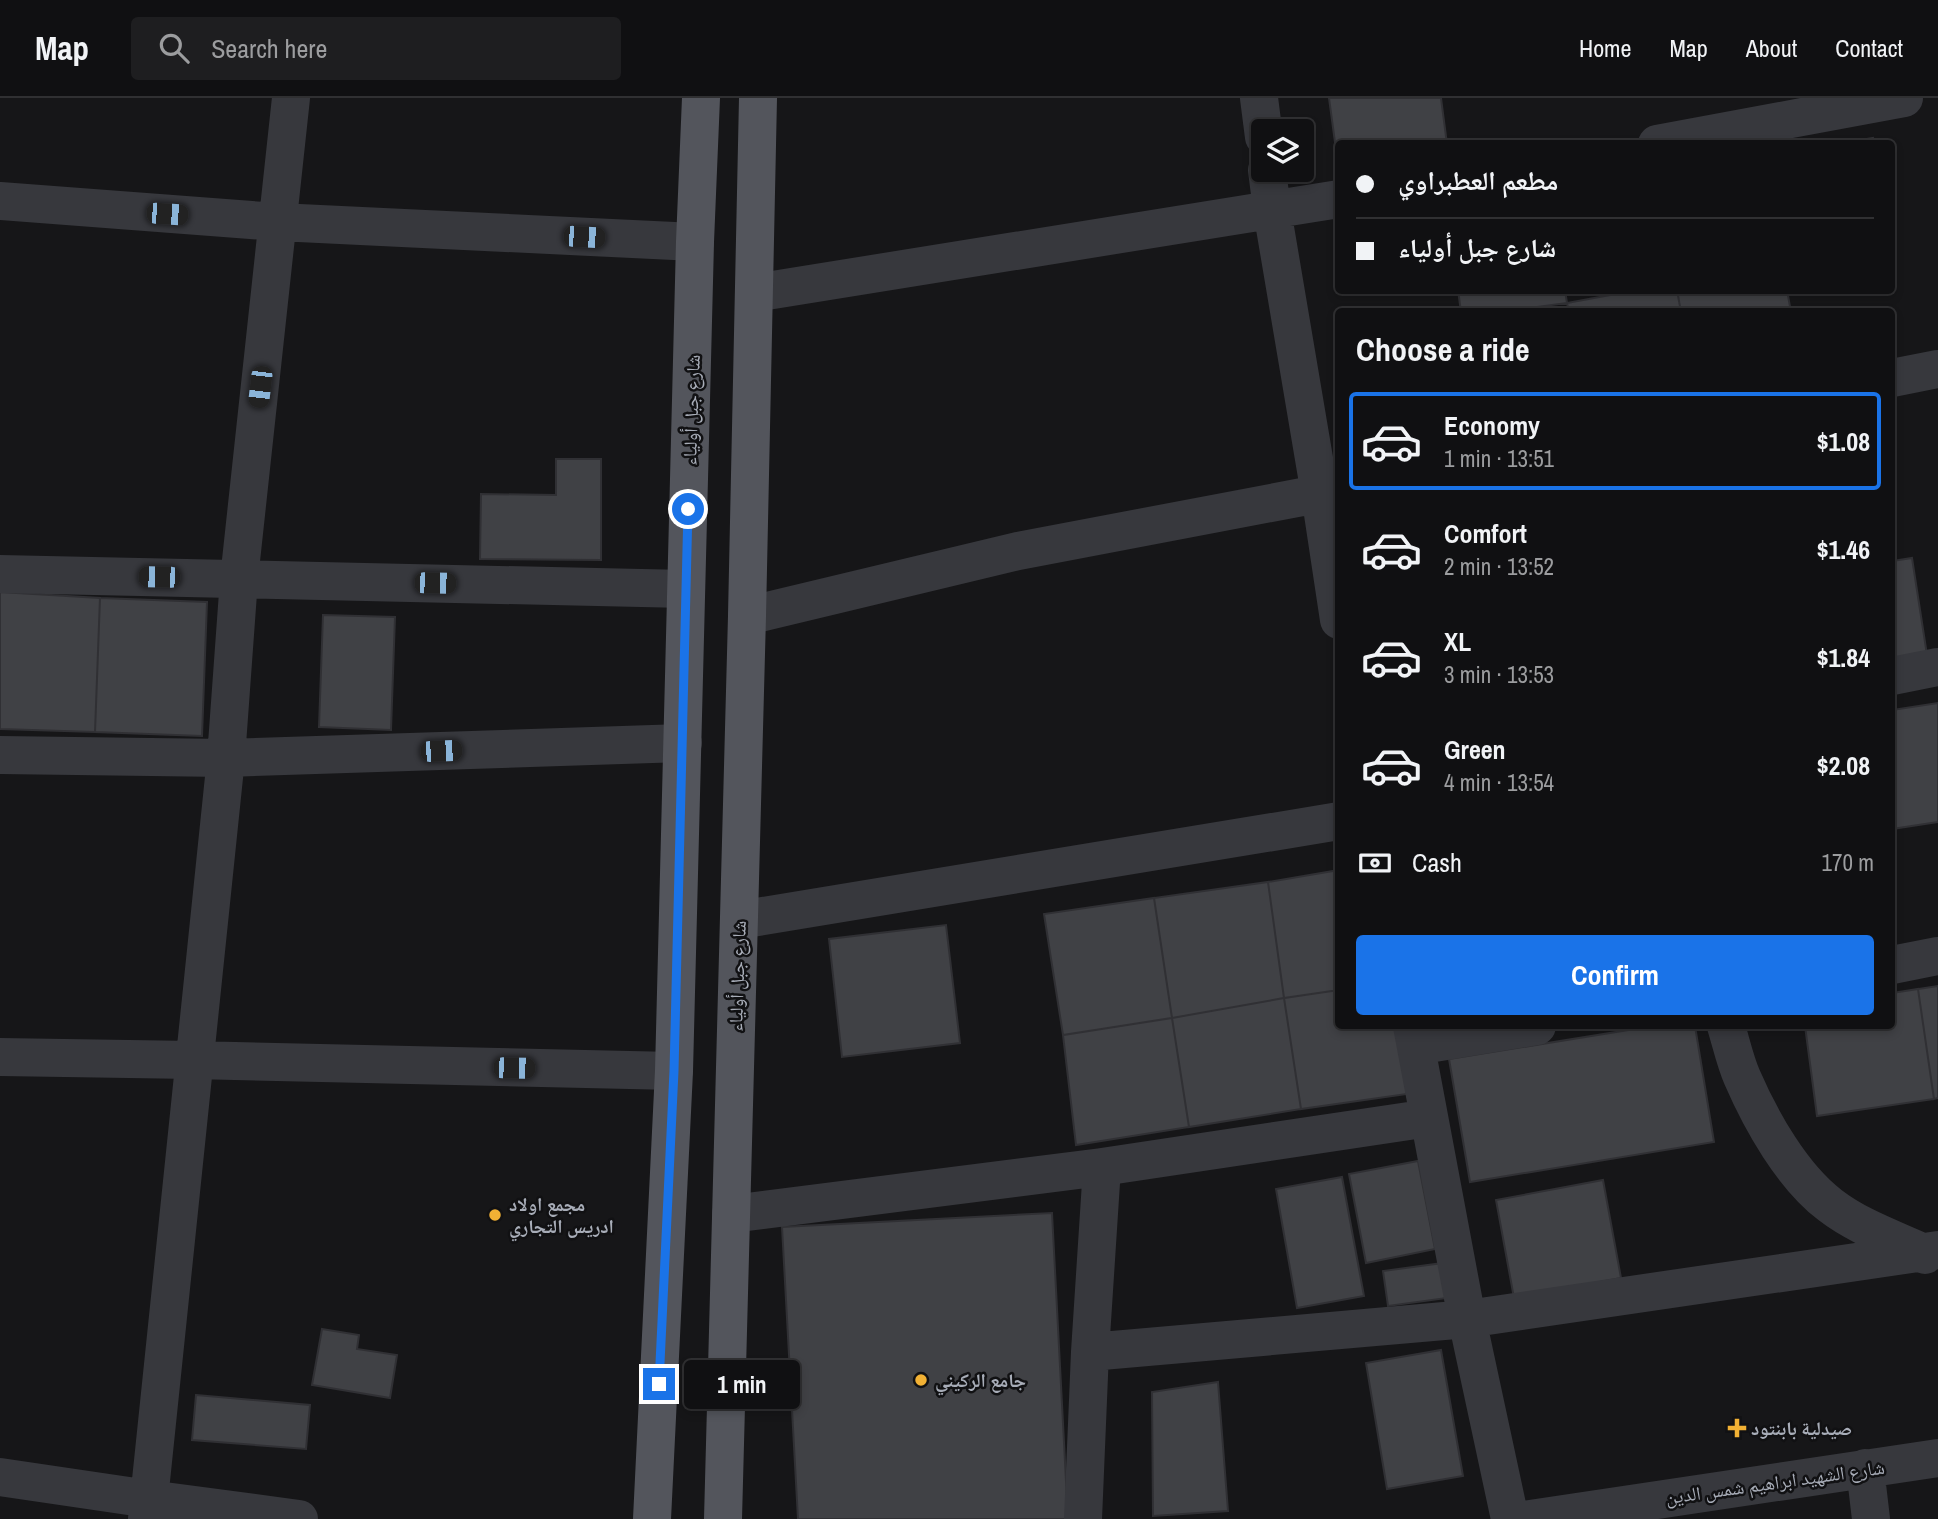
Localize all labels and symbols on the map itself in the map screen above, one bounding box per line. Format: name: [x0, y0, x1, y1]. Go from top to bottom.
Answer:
car: [146, 202, 189, 226]
car: [563, 225, 606, 249]
street label: شارع جبل أولياء: [676, 354, 706, 466]
car: [248, 365, 273, 409]
route start: [672, 493, 704, 525]
car: [138, 566, 181, 588]
car: [414, 572, 457, 594]
car: [420, 740, 463, 762]
street label: شارع جبل أولياء: [722, 920, 752, 1032]
car: [493, 1057, 536, 1079]
place label: مجمع اولاد ادريس التجاري: [509, 1191, 614, 1242]
marker: مجمع اولاد ادريس التجاري: [487, 1207, 503, 1223]
callout: 1 min: [684, 1360, 799, 1408]
place label: جامع الركيني: [935, 1367, 1026, 1396]
route end: [643, 1368, 675, 1400]
marker: جامع الركيني: [913, 1372, 929, 1388]
place label: صيدلية بابنتود: [1751, 1415, 1852, 1441]
marker: صيدلية بابنتود: [1729, 1420, 1745, 1436]
street label: شارع الشهيد ابراهيم شمس الدين: [1664, 1454, 1886, 1510]

